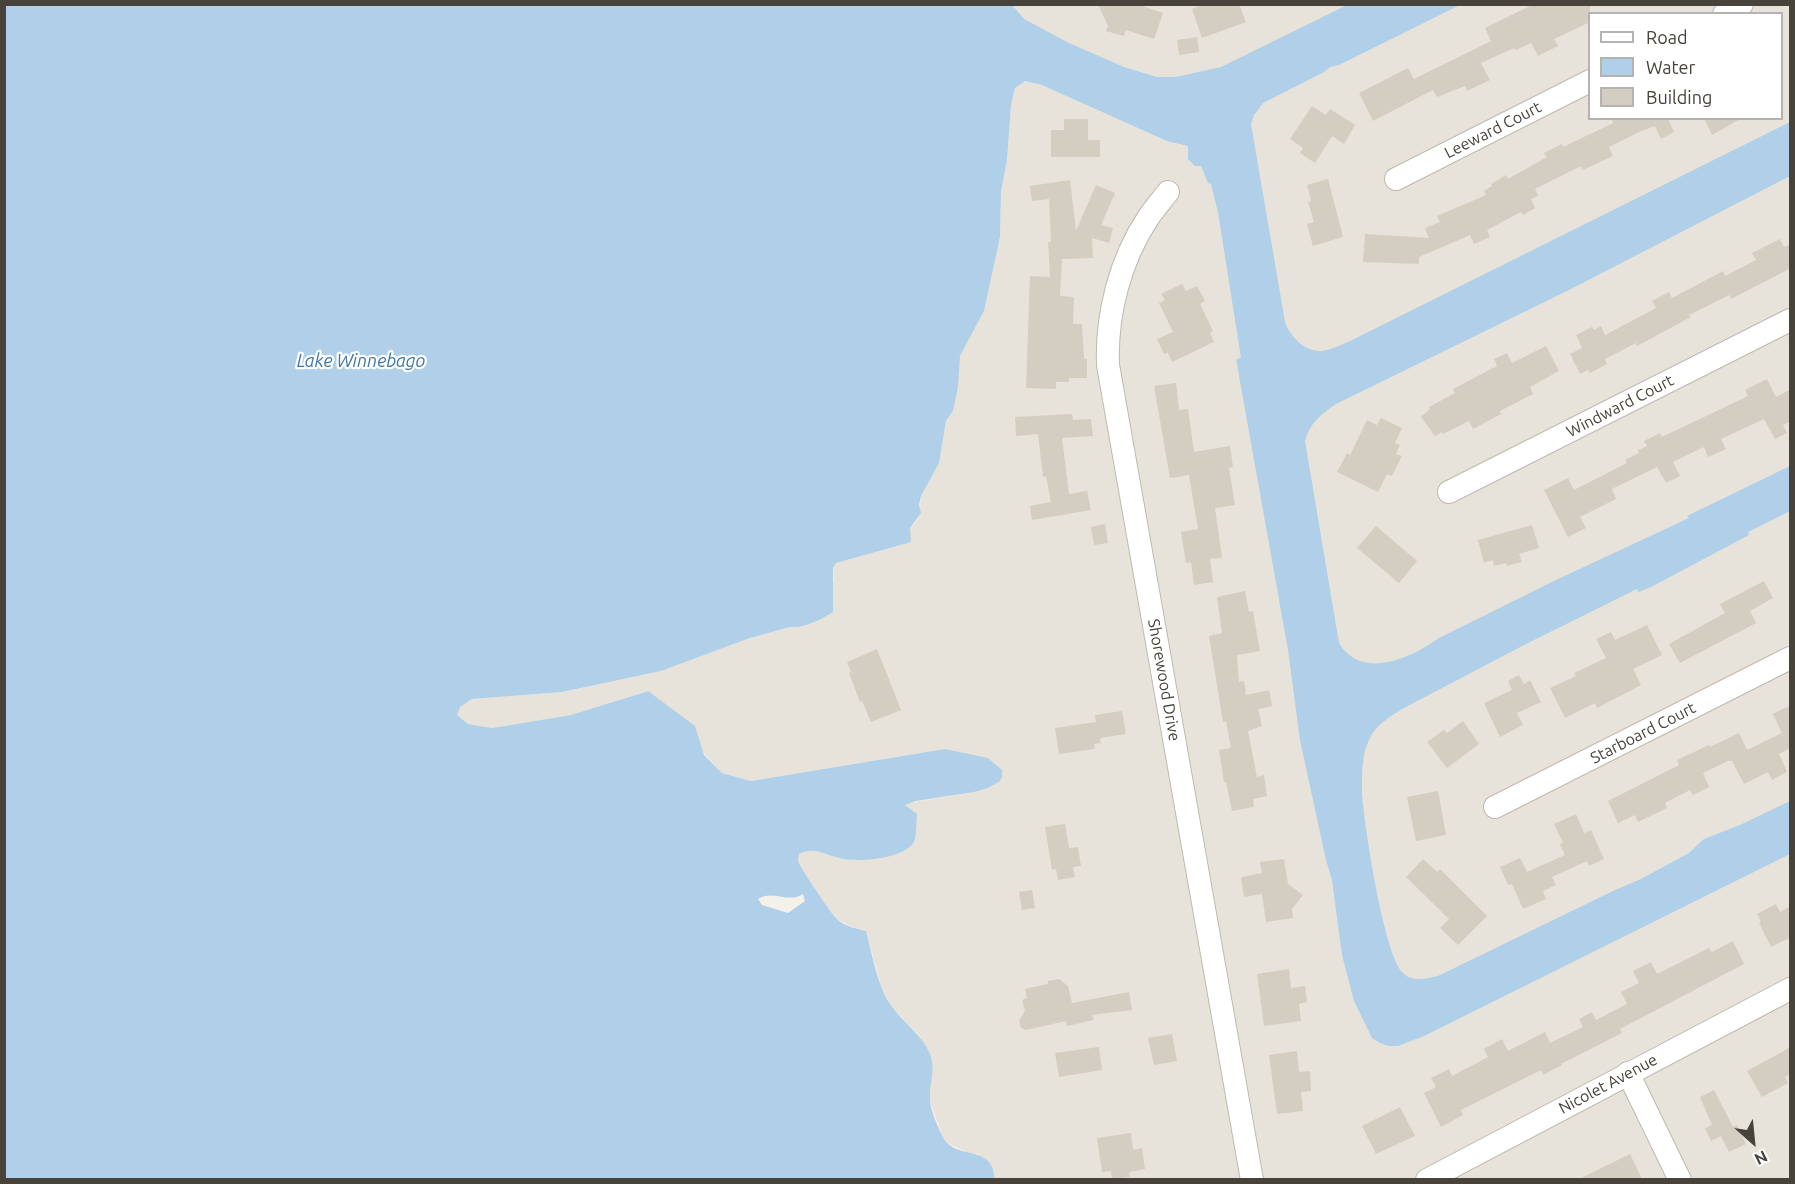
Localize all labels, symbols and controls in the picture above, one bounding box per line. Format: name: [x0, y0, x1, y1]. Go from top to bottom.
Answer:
legend: [1588, 12, 1783, 120]
text: Road: [1646, 27, 1688, 47]
text: Water: [1646, 57, 1695, 77]
text: Building: [1646, 87, 1712, 107]
street label: Leeward Court: [1441, 97, 1545, 163]
water label: Lake Winnebago: [297, 350, 425, 372]
street label: Windward Court: [1563, 371, 1677, 441]
street label: Shorewood Drive: [1144, 617, 1184, 743]
street label: Starboard Court: [1587, 698, 1699, 768]
street label: Nicolet Avenue: [1555, 1050, 1661, 1118]
north arrow: [1723, 1112, 1783, 1172]
text: N: [1752, 1147, 1771, 1169]

